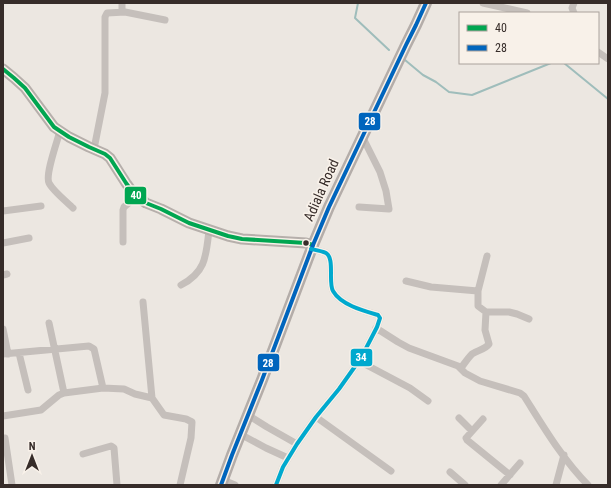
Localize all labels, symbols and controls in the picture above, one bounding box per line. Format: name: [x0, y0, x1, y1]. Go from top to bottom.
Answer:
legend: [459, 12, 599, 64]
text: 40: [495, 21, 507, 35]
text: 28: [495, 41, 507, 55]
line badge: 28: [358, 112, 381, 131]
text: 28: [364, 115, 376, 128]
street label: Adiala Road: [300, 157, 342, 223]
line badge: 40: [124, 186, 147, 205]
text: 40: [130, 189, 142, 202]
unlabelled marker: [301, 238, 311, 248]
line badge: 34: [350, 348, 373, 367]
text: 34: [355, 351, 367, 364]
line badge: 28: [257, 353, 280, 372]
text: 28: [262, 357, 274, 370]
north arrow: [12, 436, 52, 476]
text: N: [29, 440, 36, 453]

